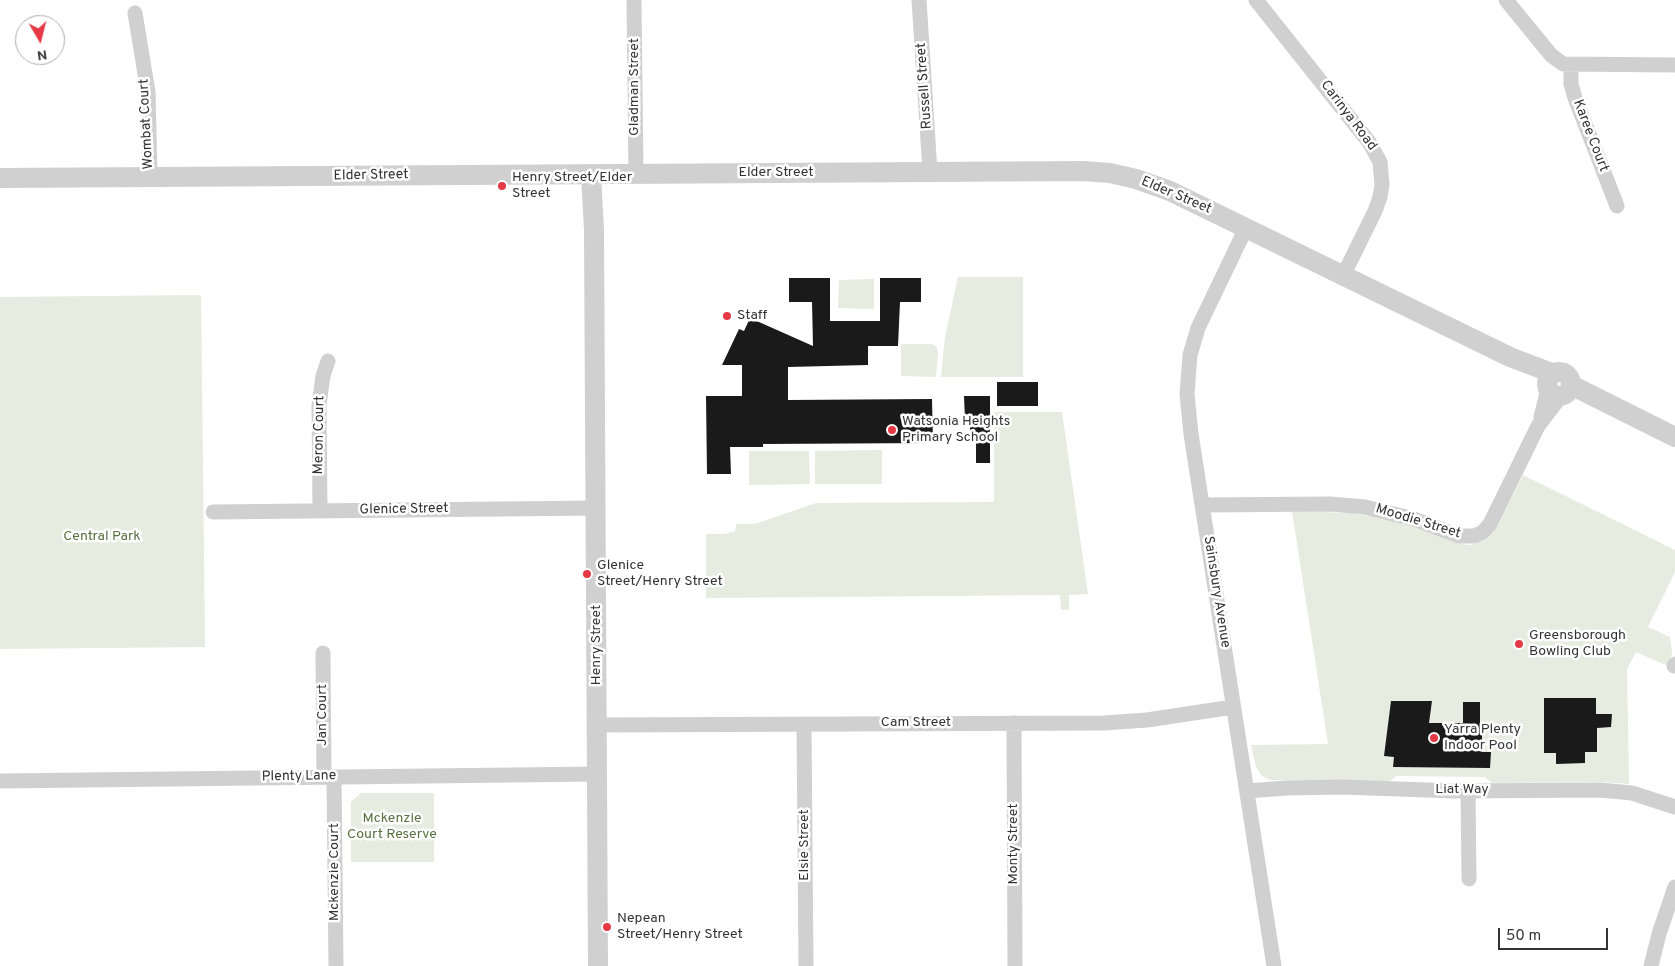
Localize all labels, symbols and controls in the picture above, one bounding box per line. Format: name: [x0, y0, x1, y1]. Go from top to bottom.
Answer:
north arrow: [15, 15, 65, 65]
street label: Gladman Street: [627, 38, 643, 136]
street label: Russell Street: [914, 42, 936, 130]
text: N: [36, 45, 48, 63]
street label: Wombat Court: [136, 78, 158, 170]
street label: Carinya Road: [1316, 78, 1380, 154]
street label: Karee Court: [1569, 97, 1611, 175]
street label: Elder Street: [739, 165, 813, 181]
street label: Elder Street: [333, 167, 409, 185]
place label: Henry Street/Elder Street: [512, 170, 632, 202]
street label: Elder Street: [1138, 174, 1214, 218]
marker: Henry Street/Elder Street: [496, 180, 508, 192]
place label: Staff: [737, 308, 767, 324]
marker: Staff: [721, 310, 733, 322]
street label: Meron Court: [311, 395, 329, 475]
place label: Watsonia Heights Primary School: [902, 414, 1010, 447]
marker: Watsonia Heights Primary School: [886, 424, 898, 436]
street label: Glenice Street: [359, 501, 449, 519]
street label: Moodie Street: [1373, 501, 1463, 543]
park label: Central Park: [63, 529, 141, 545]
street label: Sainsbury Avenue: [1199, 535, 1233, 649]
place label: Glenice Street/Henry Street: [597, 558, 723, 590]
marker: Glenice Street/Henry Street: [581, 568, 593, 580]
street label: Henry Street: [589, 605, 605, 685]
place label: Greensborough Bowling Club: [1529, 628, 1626, 660]
marker: Greensborough Bowling Club: [1513, 638, 1525, 650]
street label: Jan Court: [315, 684, 331, 746]
street label: Cam Street: [881, 715, 951, 731]
place label: Yarra Plenty Indoor Pool: [1444, 722, 1521, 754]
marker: Yarra Plenty Indoor Pool: [1428, 732, 1440, 744]
street label: Plenty Lane: [262, 768, 336, 786]
street label: Liat Way: [1435, 782, 1489, 798]
street label: Monty Street: [1006, 804, 1022, 884]
street label: Elsie Street: [797, 809, 813, 881]
park label: Mckenzie Court Reserve: [347, 811, 437, 844]
street label: Mckenzie Court: [327, 823, 343, 921]
place label: Nepean Street/Henry Street: [617, 911, 743, 944]
scale bar: [1500, 918, 1610, 950]
marker: Nepean Street/Henry Street: [601, 921, 613, 933]
text: 50 m: [1506, 927, 1541, 946]

